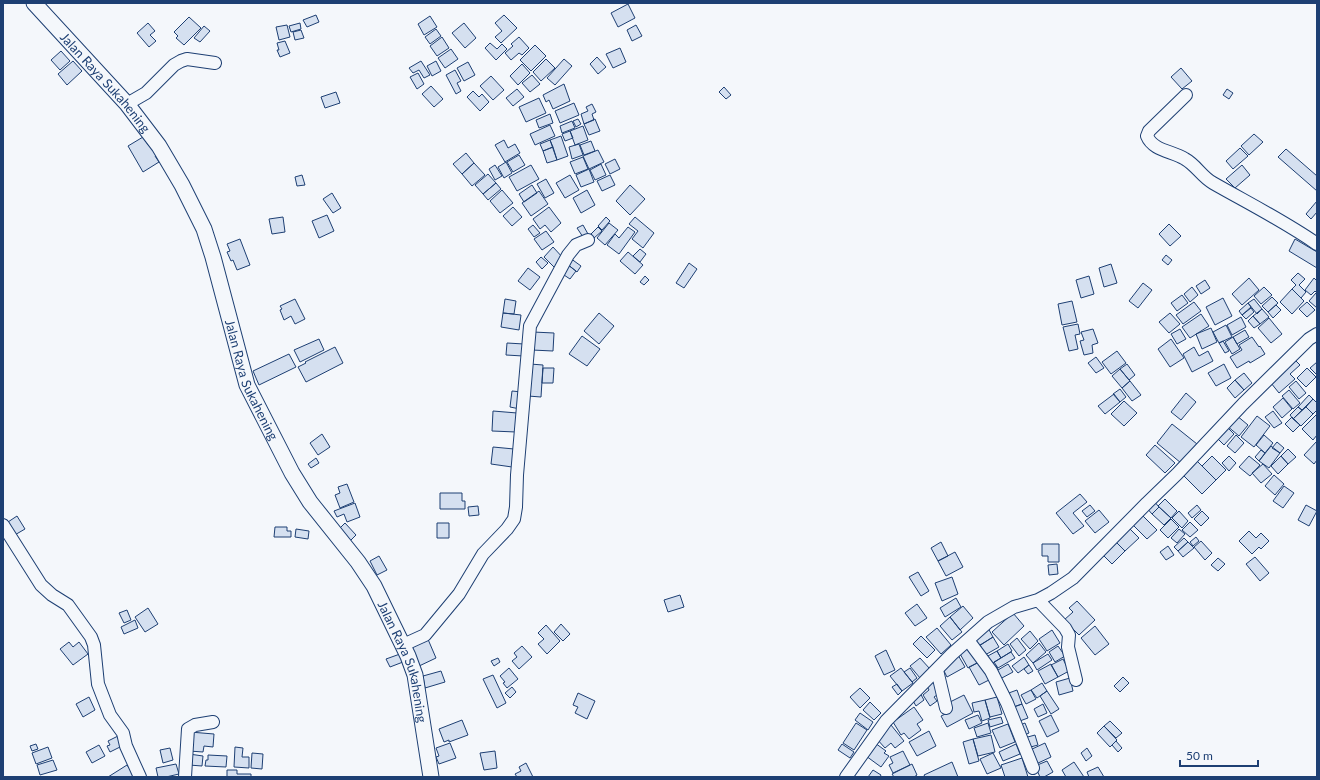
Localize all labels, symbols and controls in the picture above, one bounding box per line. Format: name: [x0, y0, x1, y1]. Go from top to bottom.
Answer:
street label: Jalan Raya Sukahening: [57, 29, 154, 136]
street label: Jalan Raya Sukahening: [222, 318, 282, 443]
street label: Jalan Raya Sukahening: [375, 598, 430, 724]
scale bar: [1180, 742, 1258, 768]
text: 50 m: [1186, 748, 1213, 763]

